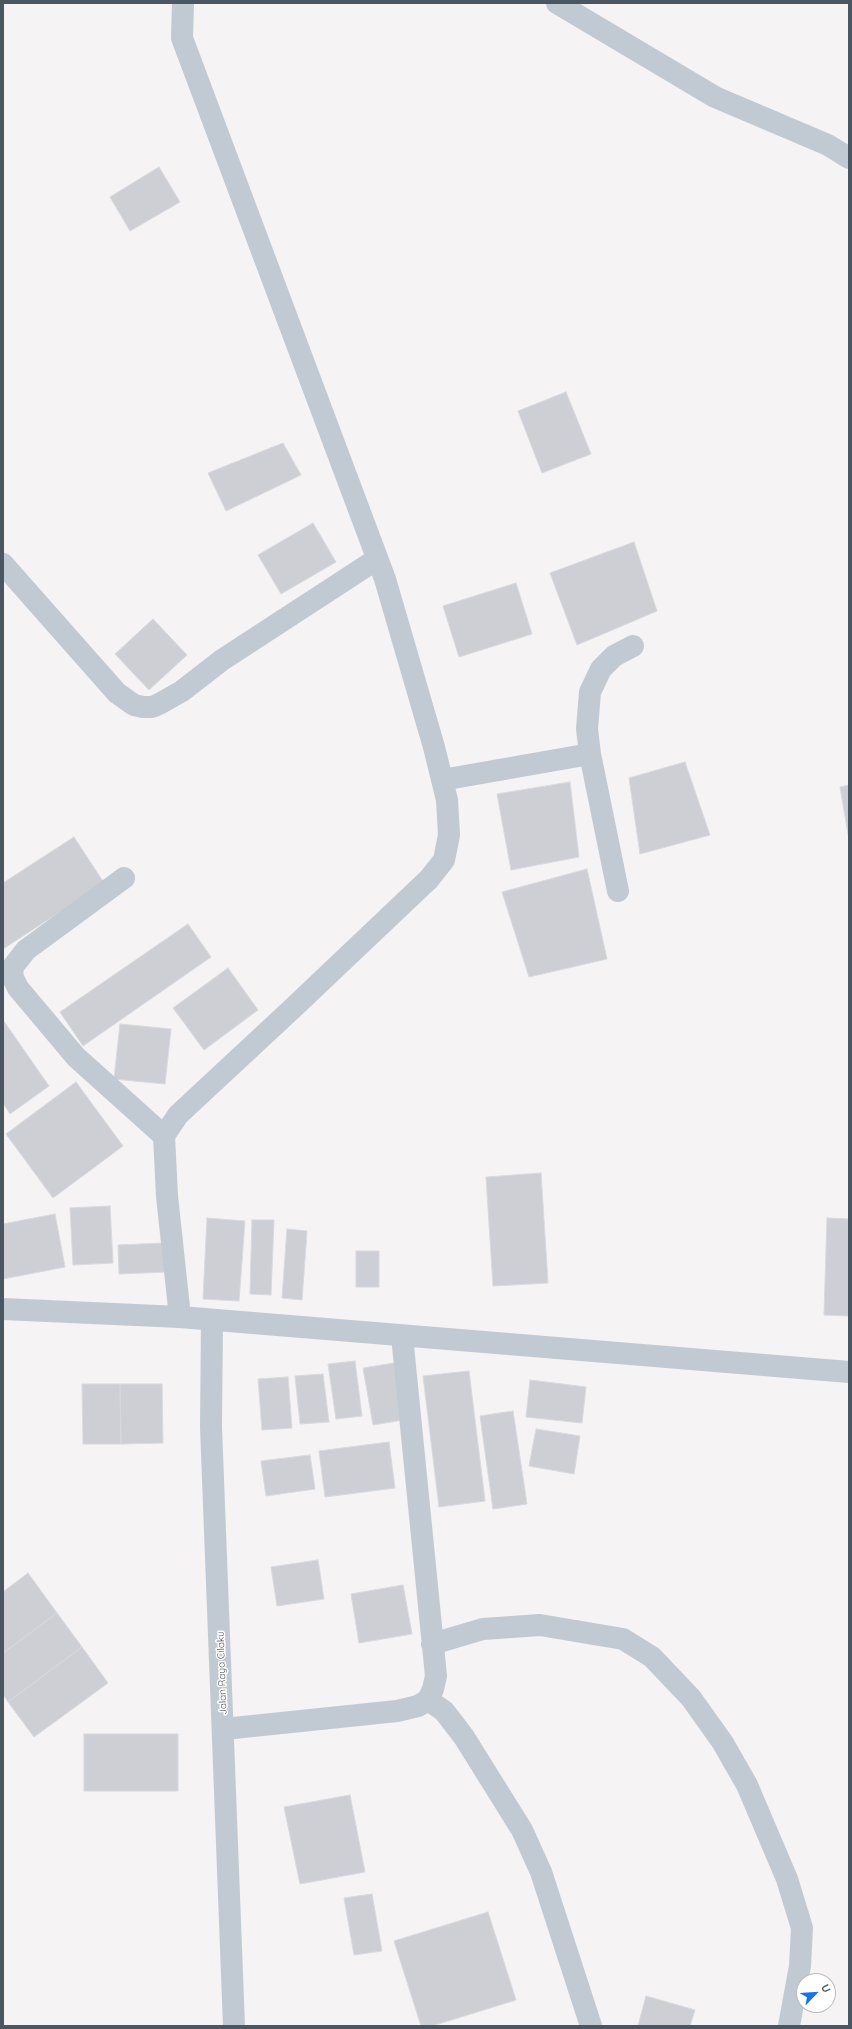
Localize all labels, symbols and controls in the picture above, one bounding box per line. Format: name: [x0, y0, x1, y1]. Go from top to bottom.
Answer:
street label: Jalan Raya Cilaku: [215, 1631, 229, 1715]
north arrow: [796, 1973, 836, 2013]
text: U: [818, 1982, 834, 1995]

